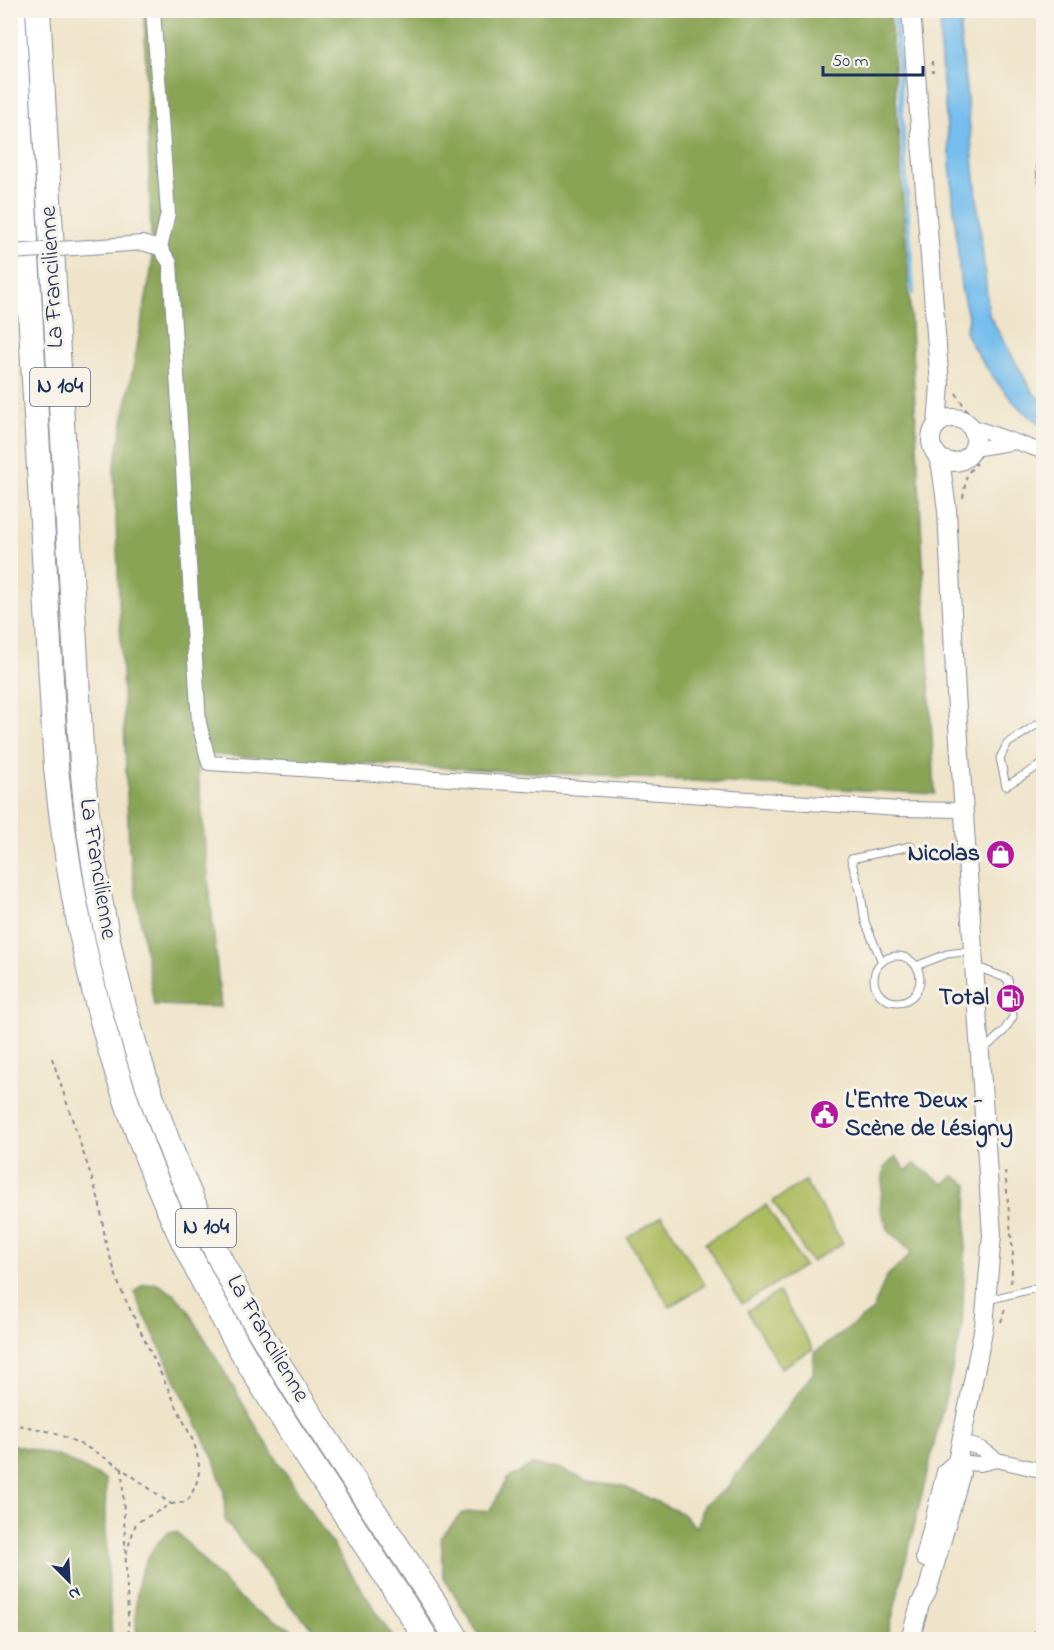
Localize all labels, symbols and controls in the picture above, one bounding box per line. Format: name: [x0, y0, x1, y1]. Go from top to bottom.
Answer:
scale bar: [823, 39, 924, 77]
text: 50 m: [832, 49, 869, 75]
street label: La Francilienne: [32, 205, 74, 349]
road number: N 104: [30, 368, 90, 406]
street label: La Francilienne: [69, 796, 125, 942]
place label: Nicolas: [908, 837, 980, 872]
shop icon: Nicolas: [985, 838, 1017, 870]
place label: Total: [939, 981, 989, 1016]
fuel station icon: Total: [994, 982, 1026, 1014]
place label: L'Entre Deux - Scène de Lésigny: [845, 1084, 1013, 1148]
public building icon: L'Entre Deux - Scène de Lésigny: [808, 1099, 840, 1131]
road number: N 104: [176, 1209, 236, 1247]
street label: La Francilienne: [216, 1269, 318, 1410]
north arrow: [39, 1551, 99, 1611]
text: N: [64, 1580, 84, 1606]

